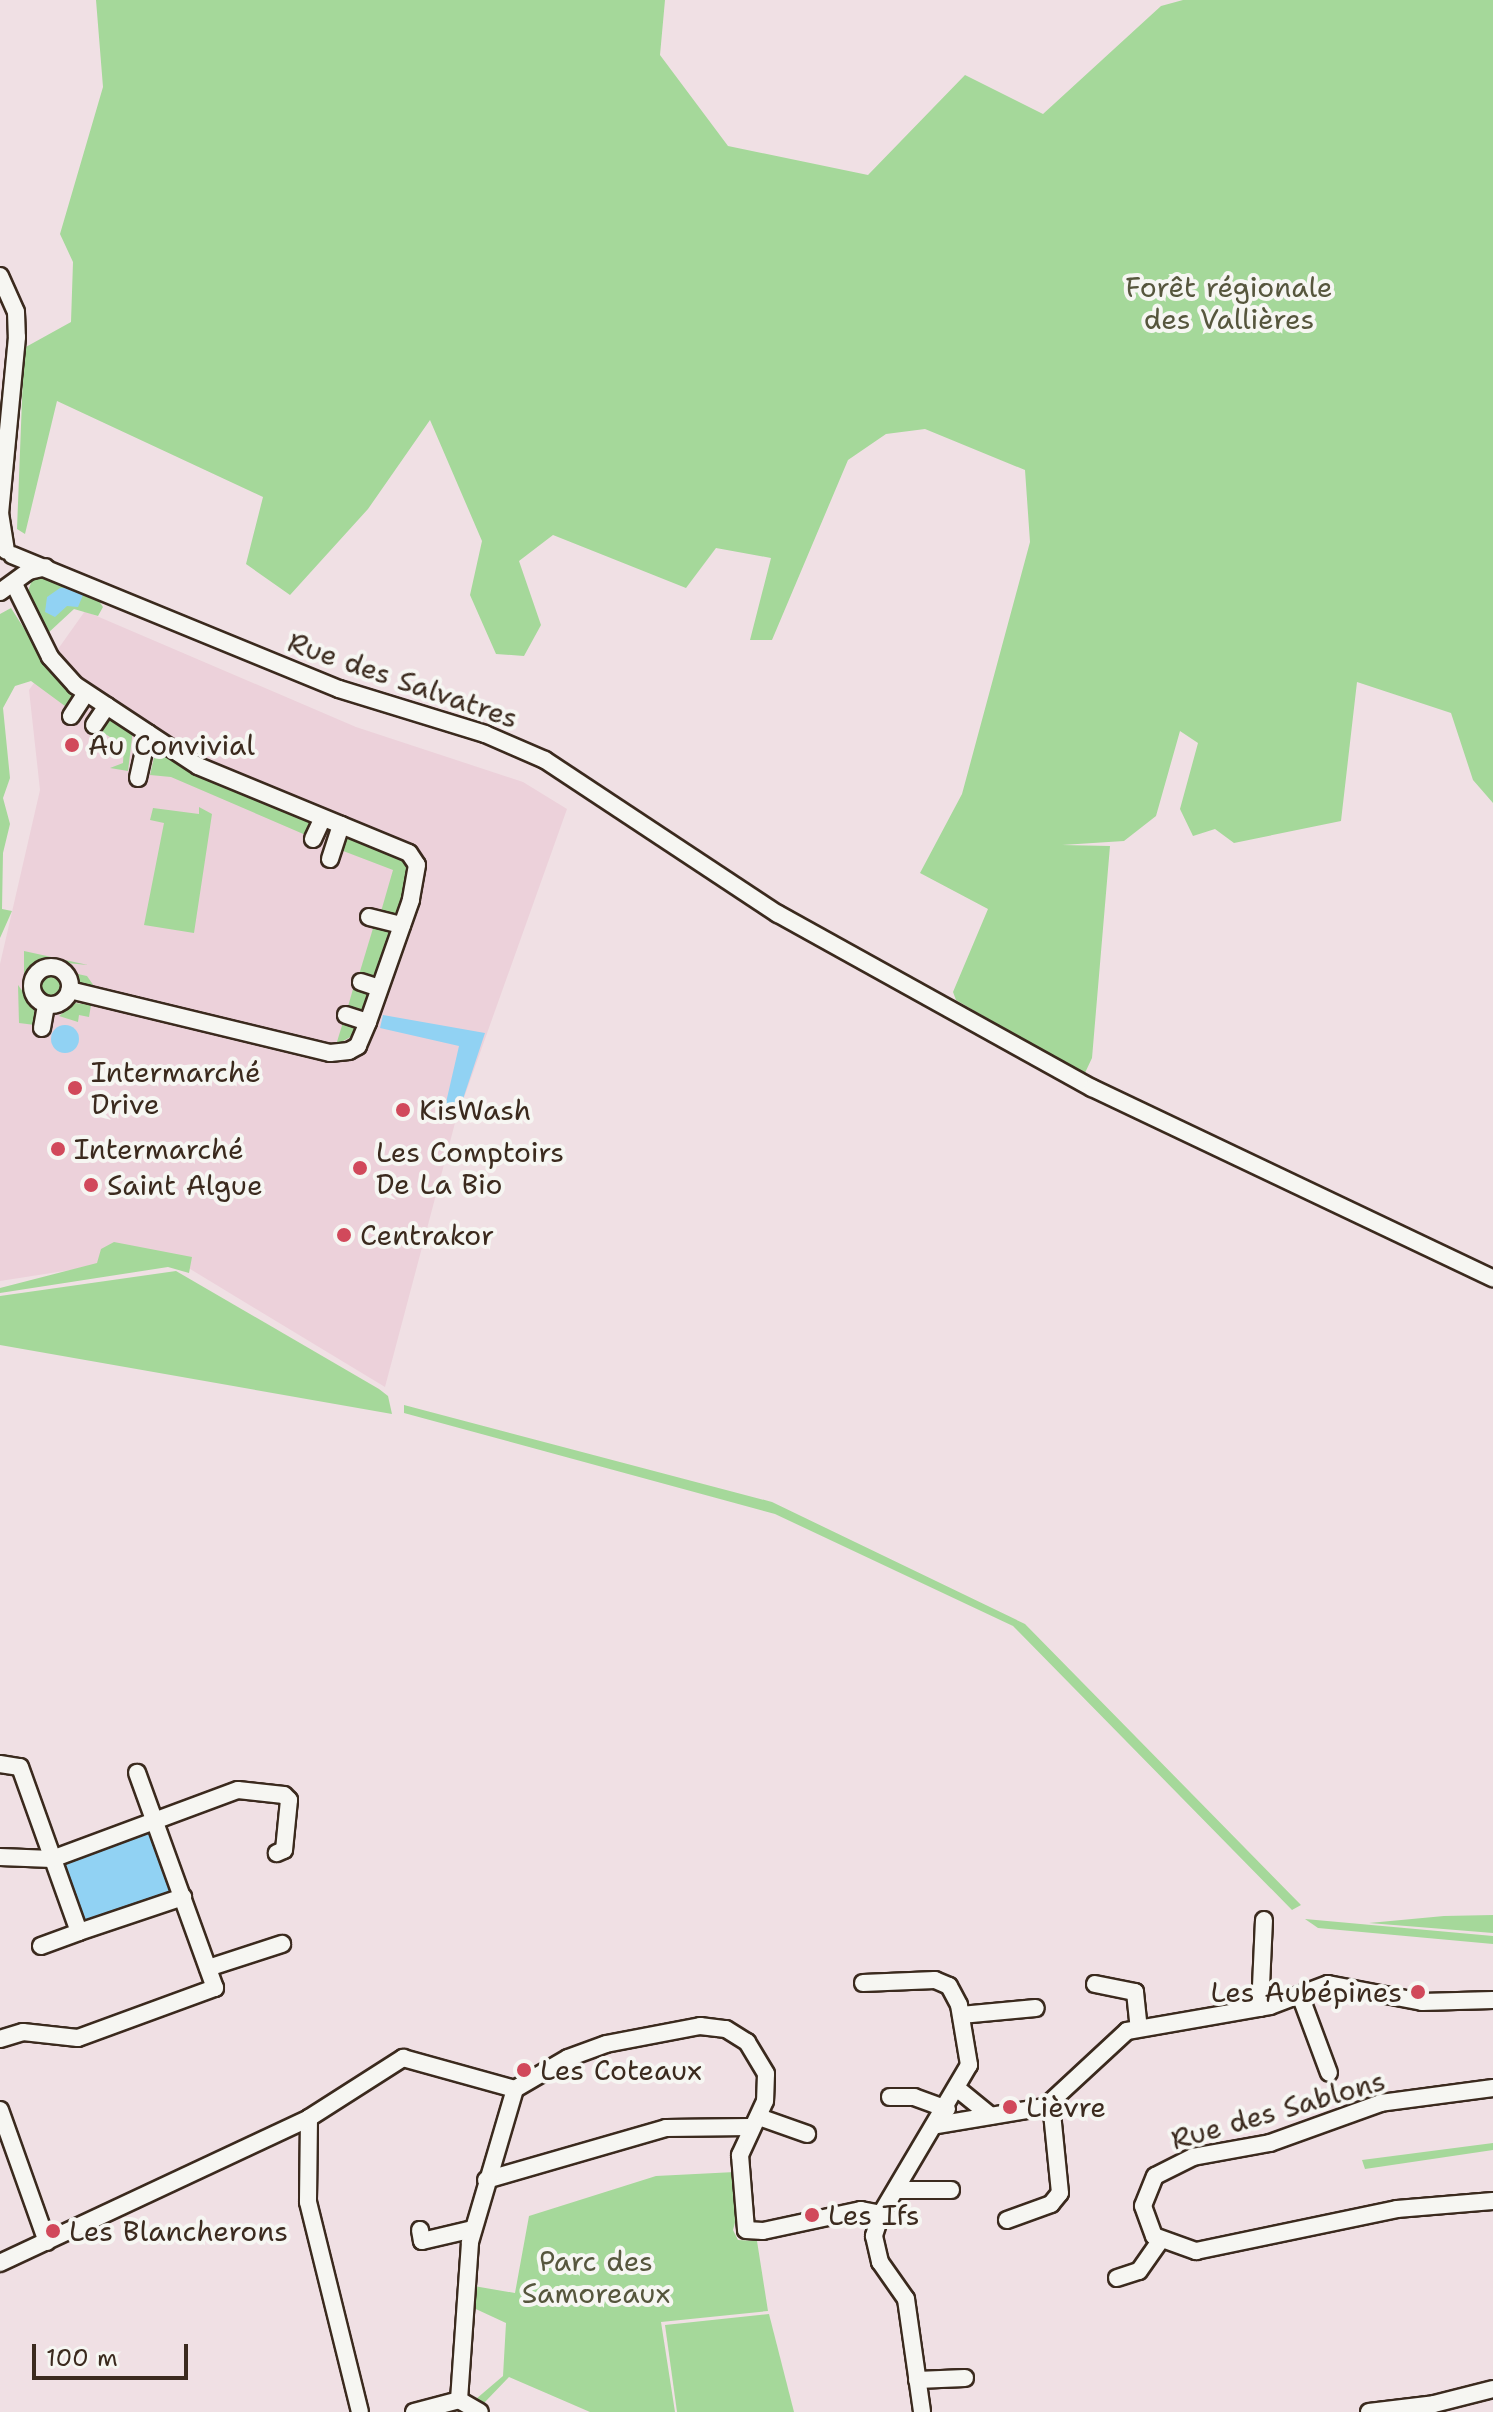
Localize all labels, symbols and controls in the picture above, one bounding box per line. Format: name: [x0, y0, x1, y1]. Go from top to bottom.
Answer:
park label: Forêt régionale des Vallières: [1125, 270, 1333, 336]
street label: Rue des Salvatres: [284, 625, 522, 735]
place label: Au Convivial: [88, 728, 255, 762]
marker: Au Convivial: [63, 736, 81, 754]
place label: Intermarché Drive: [91, 1055, 261, 1121]
marker: Intermarché Drive: [66, 1079, 84, 1097]
place label: KisWash: [419, 1093, 531, 1127]
marker: KisWash: [394, 1101, 412, 1119]
place label: Intermarché: [74, 1132, 244, 1166]
place label: Les Comptoirs De La Bio: [376, 1135, 564, 1201]
marker: Intermarché: [49, 1140, 67, 1158]
marker: Les Comptoirs De La Bio: [351, 1159, 369, 1177]
place label: Saint Algue: [107, 1168, 263, 1202]
marker: Saint Algue: [82, 1176, 100, 1194]
place label: Centrakor: [360, 1218, 494, 1252]
marker: Centrakor: [335, 1226, 353, 1244]
place label: Les Aubépines: [1211, 1975, 1402, 2009]
marker: Les Aubépines: [1409, 1983, 1427, 2001]
place label: Les Coteaux: [540, 2053, 702, 2087]
marker: Les Coteaux: [515, 2061, 533, 2079]
street label: Rue des Sablons: [1167, 2063, 1389, 2157]
place label: Lièvre: [1026, 2090, 1106, 2124]
marker: Lièvre: [1001, 2098, 1019, 2116]
place label: Les Ifs: [828, 2198, 920, 2232]
marker: Les Ifs: [803, 2206, 821, 2224]
place label: Les Blancherons: [69, 2214, 288, 2248]
marker: Les Blancherons: [44, 2222, 62, 2240]
park label: Parc des Samoreaux: [522, 2244, 670, 2310]
scale bar: [36, 2328, 192, 2378]
text: 100 m: [46, 2342, 118, 2374]

